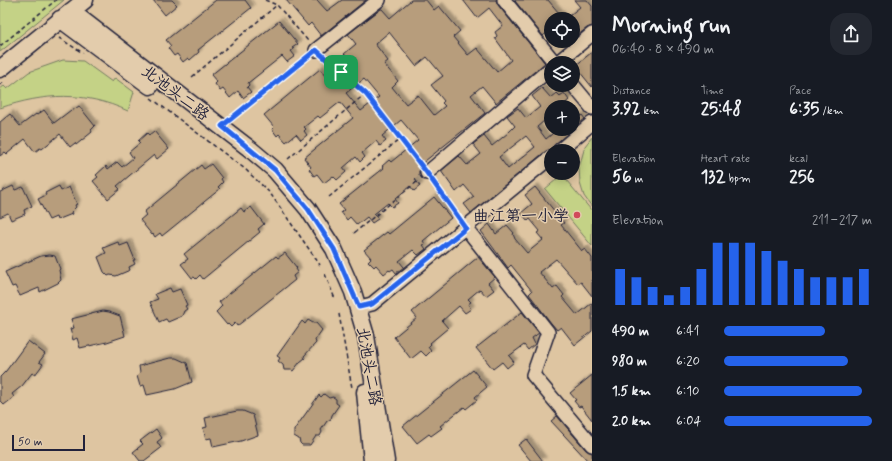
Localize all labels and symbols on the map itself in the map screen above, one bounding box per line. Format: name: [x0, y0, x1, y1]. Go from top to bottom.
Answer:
pin: [324, 55, 358, 89]
street label: 北池头二路: [137, 61, 213, 126]
place label: 曲江第一小学: [473, 206, 569, 227]
marker: 曲江第一小学: [572, 210, 582, 220]
street label: 北池头二路: [351, 325, 386, 407]
scale bar: [12, 433, 85, 452]

